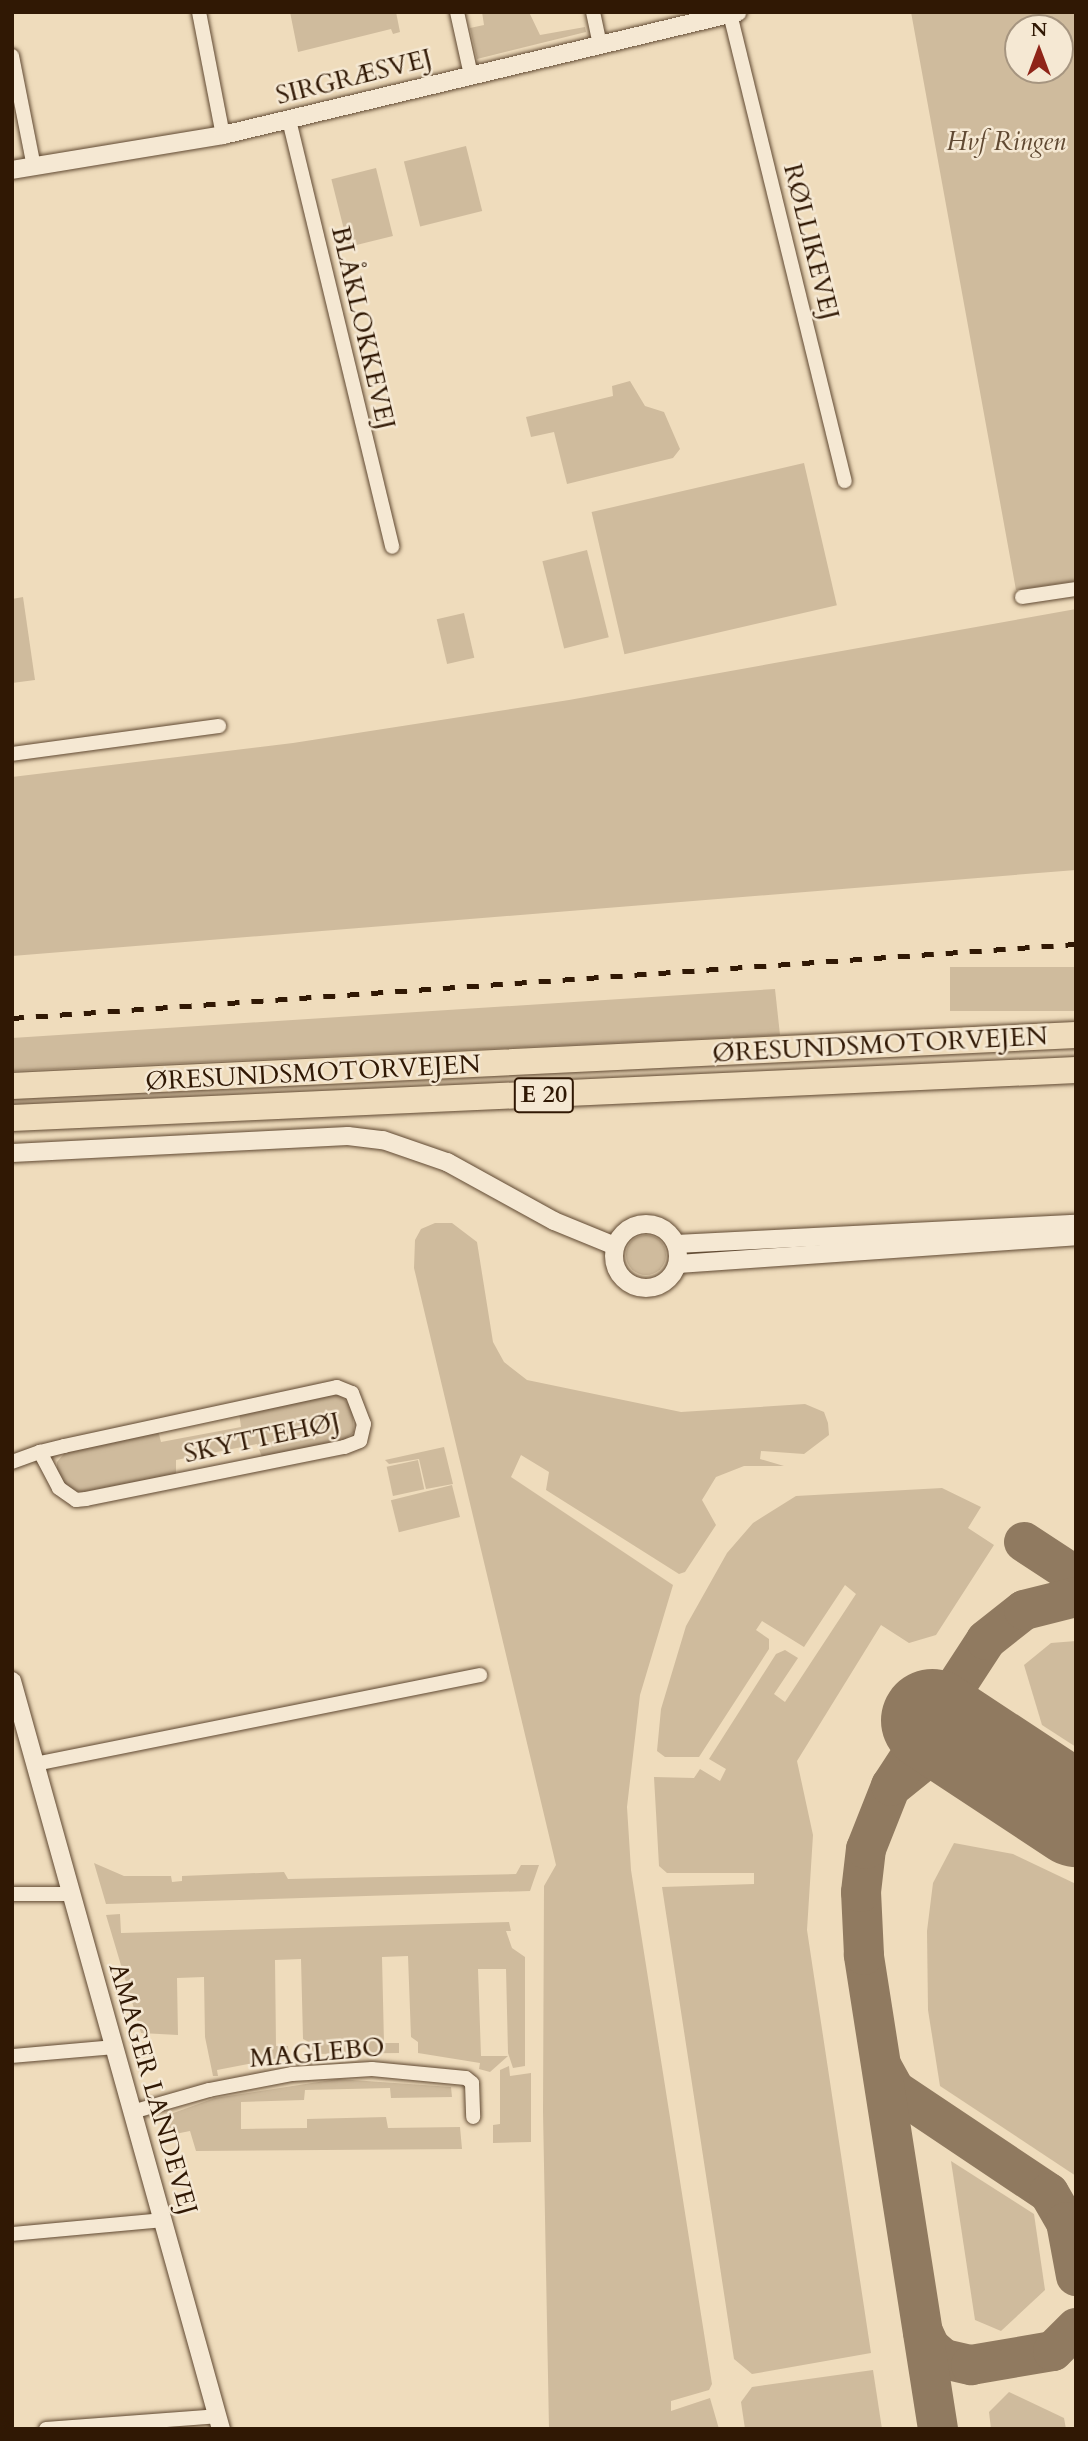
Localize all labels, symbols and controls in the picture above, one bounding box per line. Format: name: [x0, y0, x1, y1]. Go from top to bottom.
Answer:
north arrow: [1004, 14, 1074, 84]
text: N: [1031, 17, 1047, 43]
street label: SIRGRÆSVEJ: [273, 43, 435, 111]
park label: Hvf Ringen: [946, 126, 1066, 158]
street label: RØLLIKEVEJ: [776, 161, 846, 323]
street label: BLÅKLOKKEVEJ: [324, 223, 402, 433]
street label: ØRESUNDSMOTORVEJEN: [712, 1021, 1048, 1069]
street label: ØRESUNDSMOTORVEJEN: [145, 1049, 481, 1097]
road number: E 20: [512, 1074, 576, 1115]
street label: SKYTTEHØJ: [181, 1406, 343, 1470]
street label: AMAGER LANDEVEJ: [102, 1959, 204, 2219]
street label: MAGLEBO: [248, 2032, 386, 2074]

